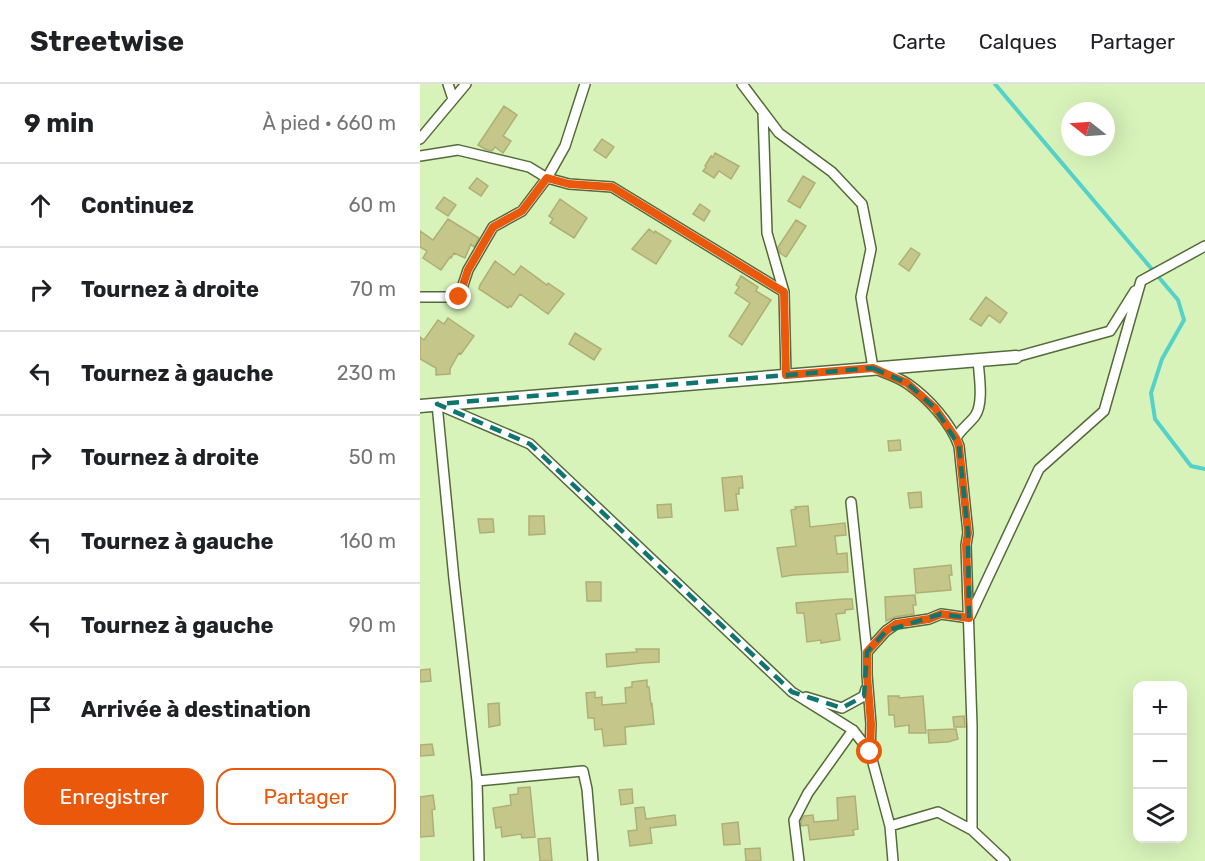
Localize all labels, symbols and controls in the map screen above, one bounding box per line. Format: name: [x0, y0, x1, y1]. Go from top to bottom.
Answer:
text: Streetwise: [30, 25, 184, 58]
text: Carte: [892, 29, 946, 54]
text: Calques: [979, 29, 1057, 54]
text: Partager: [1090, 29, 1175, 54]
north arrow: [1061, 102, 1115, 156]
text: 9 min: [24, 108, 94, 139]
text: À pied · 660 m: [262, 111, 396, 135]
icon: ahead: [24, 189, 57, 222]
text: Continuez: [81, 192, 194, 219]
text: 60 m: [349, 193, 396, 217]
icon: right: [24, 273, 57, 306]
text: Tournez à droite: [81, 276, 259, 303]
text: 70 m: [350, 277, 396, 301]
route end: [445, 283, 471, 309]
icon: left: [24, 357, 57, 390]
text: Tournez à gauche: [81, 360, 274, 387]
text: 230 m: [337, 361, 396, 385]
icon: right: [24, 441, 57, 474]
text: Tournez à droite: [81, 444, 259, 471]
text: 50 m: [349, 445, 396, 469]
icon: left: [24, 525, 57, 558]
text: Tournez à gauche: [81, 528, 274, 555]
text: 160 m: [340, 529, 396, 553]
icon: left: [24, 609, 57, 642]
text: Tournez à gauche: [81, 612, 274, 639]
text: 90 m: [349, 613, 396, 637]
map controls: [1133, 681, 1187, 843]
button: +: [1133, 681, 1187, 735]
icon: arrive: [24, 693, 57, 726]
text: Arrivée à destination: [81, 696, 311, 723]
button: −: [1133, 735, 1187, 789]
route start: [856, 738, 882, 764]
button: Enregistrer: [24, 768, 204, 825]
button: Partager: [216, 768, 396, 825]
button: layers: [1133, 789, 1187, 843]

